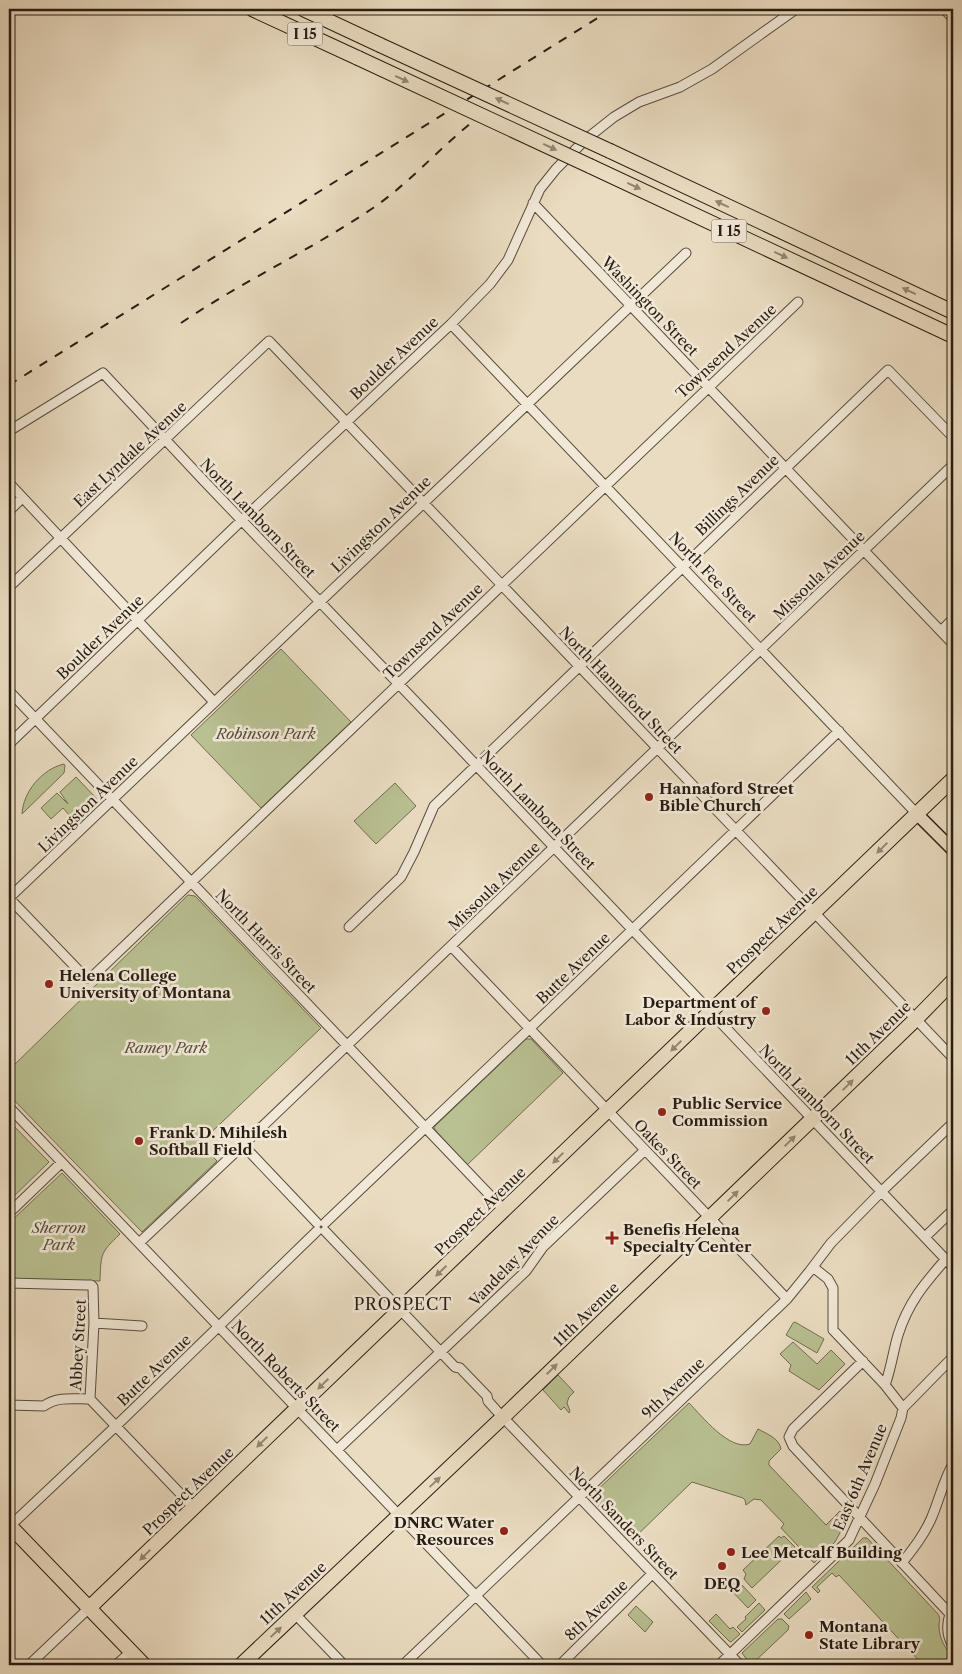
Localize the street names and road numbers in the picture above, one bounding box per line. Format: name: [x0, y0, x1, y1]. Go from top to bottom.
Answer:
road number: I 15: [288, 22, 322, 46]
road number: I 15: [712, 220, 746, 242]
street label: Washington Street: [597, 251, 703, 360]
street label: Townsend Avenue: [672, 300, 780, 402]
street label: Boulder Avenue: [346, 312, 442, 404]
street label: East Lyndale Avenue: [70, 397, 190, 511]
street label: Billings Avenue: [691, 450, 783, 540]
street label: North Lamborn Street: [196, 454, 320, 582]
street label: Livingston Avenue: [327, 472, 435, 576]
street label: Missoula Avenue: [769, 526, 869, 624]
street label: North Fee Street: [665, 528, 762, 627]
street label: Townsend Avenue: [379, 579, 487, 683]
street label: Boulder Avenue: [53, 591, 147, 683]
street label: North Hannaford Street: [555, 622, 687, 758]
street label: North Lamborn Street: [476, 746, 600, 874]
street label: Livingston Avenue: [34, 752, 142, 856]
street label: Missoula Avenue: [444, 837, 544, 935]
street label: Prospect Avenue: [722, 882, 822, 978]
street label: North Harris Street: [212, 885, 321, 997]
street label: Butte Avenue: [532, 928, 614, 1008]
street label: 11th Avenue: [841, 997, 915, 1069]
street label: North Lamborn Street: [755, 1040, 879, 1168]
street label: Oakes Street: [630, 1115, 707, 1193]
street label: Prospect Avenue: [430, 1163, 530, 1259]
street label: Vandelay Avenue: [464, 1210, 563, 1311]
street label: 11th Avenue: [549, 1278, 623, 1350]
street label: Abbey Street: [66, 1298, 90, 1392]
street label: North Roberts Street: [228, 1316, 345, 1436]
street label: Butte Avenue: [113, 1330, 195, 1410]
street label: 9th Avenue: [638, 1353, 708, 1423]
street label: East 6th Avenue: [829, 1421, 891, 1533]
street label: Prospect Avenue: [138, 1443, 238, 1539]
street label: North Sanders Street: [565, 1463, 683, 1584]
street label: 11th Avenue: [256, 1557, 330, 1629]
street label: 8th Avenue: [561, 1575, 631, 1645]

